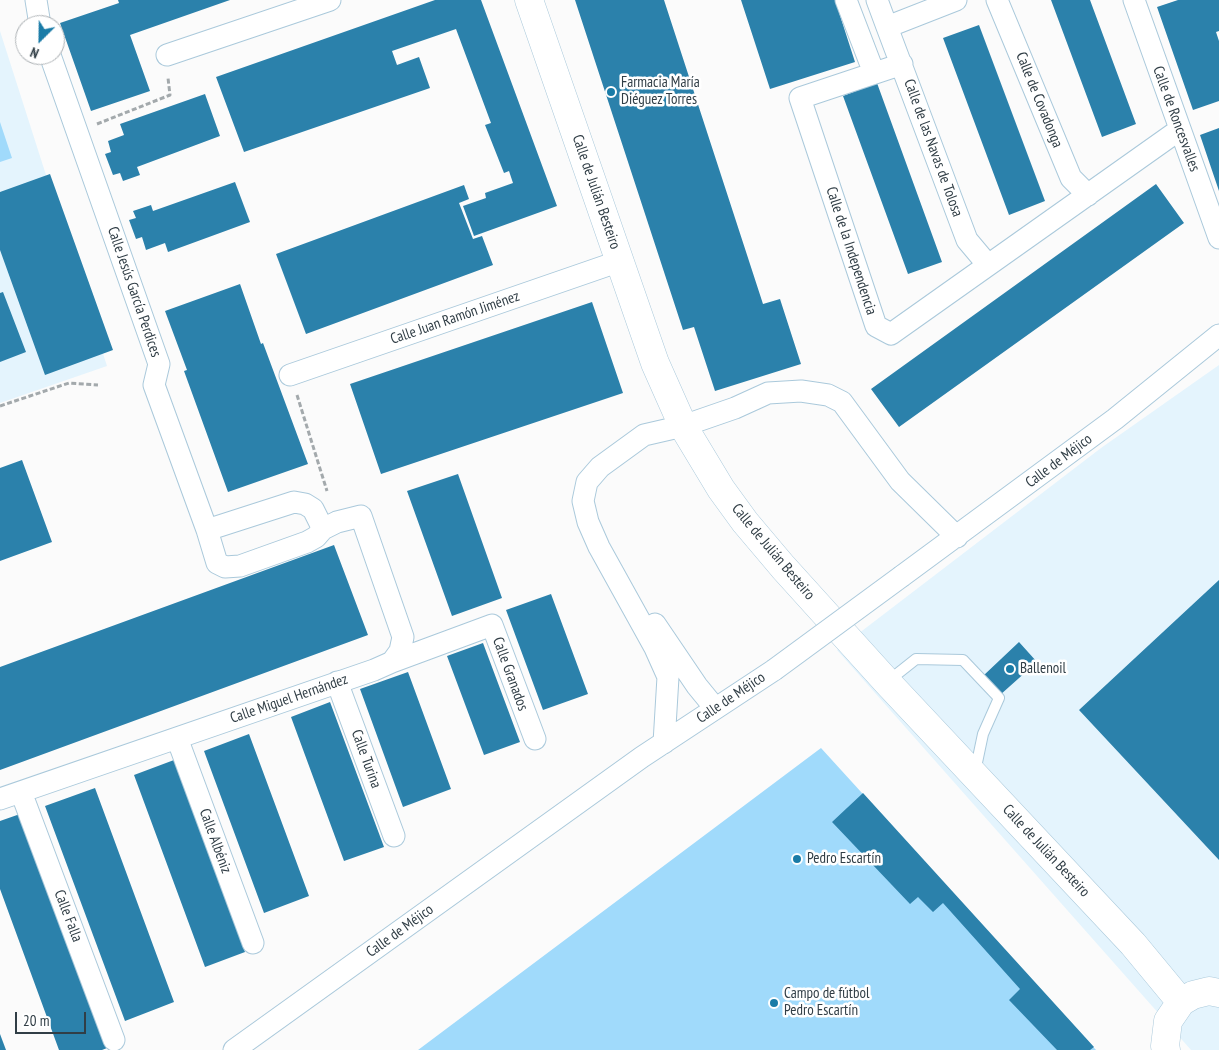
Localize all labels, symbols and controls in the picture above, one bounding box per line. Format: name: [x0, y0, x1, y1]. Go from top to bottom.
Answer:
north arrow: [15, 15, 65, 65]
text: N: [28, 43, 42, 63]
street label: Calle de Covadonga: [1012, 50, 1066, 150]
street label: Calle de Roncesvalles: [1149, 64, 1203, 174]
place label: Farmacia María Diéguez Torres: [621, 74, 700, 109]
street label: Calle de las Navas de Tolosa: [900, 77, 966, 219]
marker: Farmacia María Diéguez Torres: [605, 86, 617, 98]
street label: Calle de Julián Besteiro: [568, 132, 624, 252]
street label: Calle de la Independencia: [822, 185, 880, 317]
street label: Calle Jesús García Perdices: [103, 224, 165, 360]
street label: Calle Juan Ramón Jiménez: [388, 288, 522, 348]
street label: Calle de Méjico: [1022, 430, 1096, 492]
street label: Calle de Julián Besteiro: [728, 500, 818, 604]
street label: Calle Granados: [488, 635, 532, 713]
place label: Ballenoil: [1020, 660, 1066, 678]
marker: Ballenoil: [1004, 663, 1016, 675]
street label: Calle de Méjico: [693, 669, 769, 727]
street label: Calle Miguel Hernández: [228, 670, 350, 728]
street label: Calle Turina: [347, 727, 385, 791]
street label: Calle de Julián Besteiro: [999, 801, 1093, 901]
street label: Calle Albéniz: [195, 806, 235, 876]
place label: Pedro Escartín: [807, 850, 881, 868]
marker: Pedro Escartín: [791, 853, 803, 865]
street label: Calle Falla: [50, 887, 86, 945]
street label: Calle de Méjico: [363, 901, 437, 961]
place label: Campo de fútbol Pedro Escartín: [784, 985, 869, 1020]
marker: Campo de fútbol Pedro Escartín: [768, 997, 780, 1009]
scale bar: [18, 1002, 89, 1034]
text: 20 m: [23, 1011, 49, 1030]

